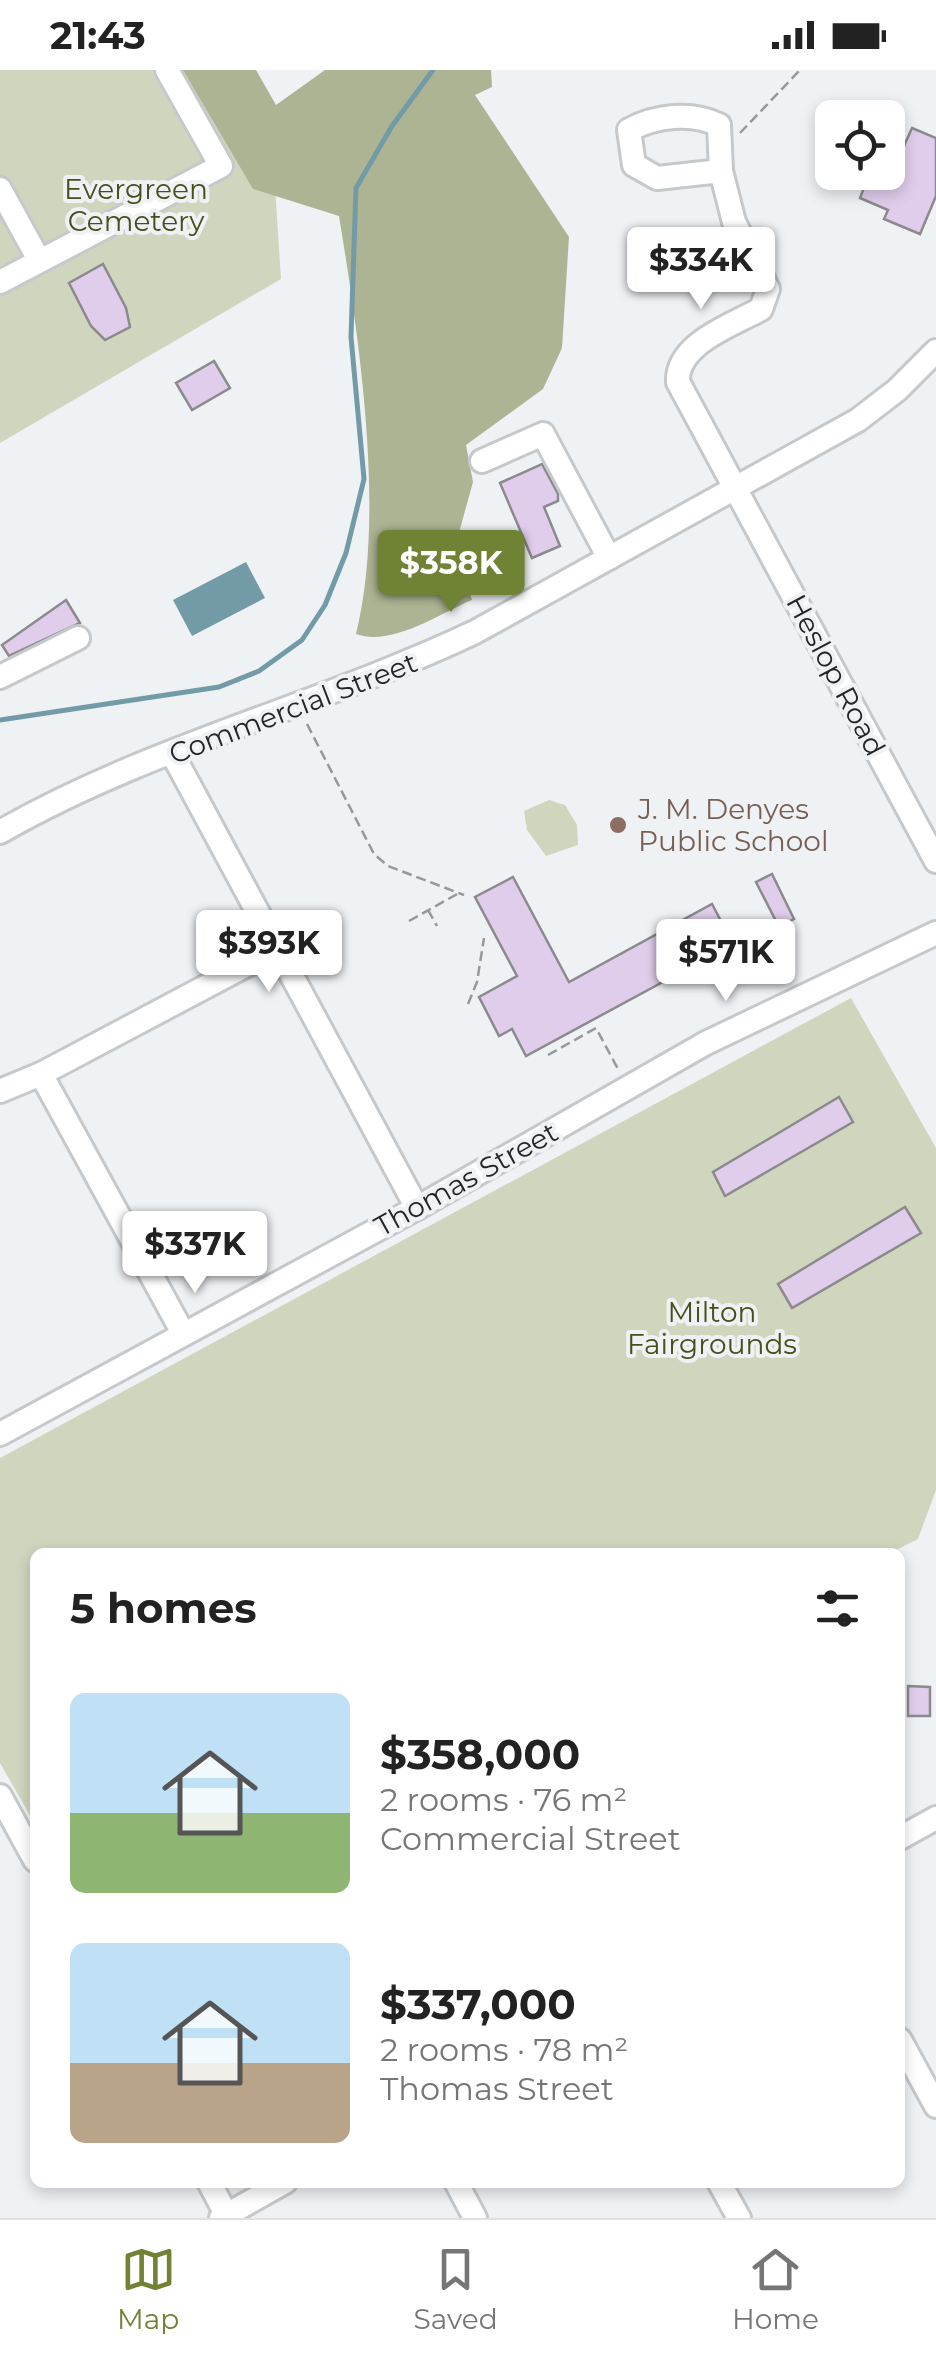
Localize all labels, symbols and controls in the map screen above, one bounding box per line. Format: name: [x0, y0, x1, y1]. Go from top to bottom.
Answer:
text: 21:43: [50, 12, 146, 59]
map controls: [815, 100, 905, 190]
button: locate: [815, 100, 905, 190]
park label: Evergreen Cemetery: [64, 172, 208, 238]
pin: $334K: [631, 227, 771, 312]
text: $334K: [649, 240, 753, 279]
pin: $358K: [381, 530, 521, 615]
text: $358K: [400, 543, 502, 582]
street label: Heslop Road: [779, 588, 893, 762]
street label: Commercial Street: [164, 645, 422, 771]
place label: J. M. Denyes Public School: [637, 792, 828, 858]
marker: J. M. Denyes Public School: [607, 814, 629, 836]
pin: $393K: [199, 910, 339, 995]
pin: $571K: [656, 919, 796, 1004]
text: $393K: [218, 923, 320, 962]
text: $571K: [678, 932, 774, 971]
street label: Thomas Street: [368, 1115, 564, 1243]
pin: $337K: [125, 1211, 265, 1296]
text: $337K: [144, 1224, 246, 1263]
park label: Milton Fairgrounds: [627, 1295, 797, 1361]
icon: filters: [810, 1581, 865, 1636]
text: 5 homes: [70, 1582, 257, 1634]
text: $358,000: [380, 1728, 580, 1780]
icon: home: [150, 1733, 270, 1853]
text: 2 rooms · 76 m²: [380, 1780, 627, 1819]
text: Commercial Street: [380, 1819, 681, 1858]
text: $337,000: [380, 1978, 576, 2030]
icon: home: [150, 1983, 270, 2103]
text: 2 rooms · 78 m²: [380, 2030, 628, 2069]
text: Thomas Street: [380, 2069, 614, 2108]
tab: Map: [117, 2242, 179, 2336]
tab: Saved: [414, 2242, 498, 2336]
tab: Home: [732, 2242, 819, 2336]

